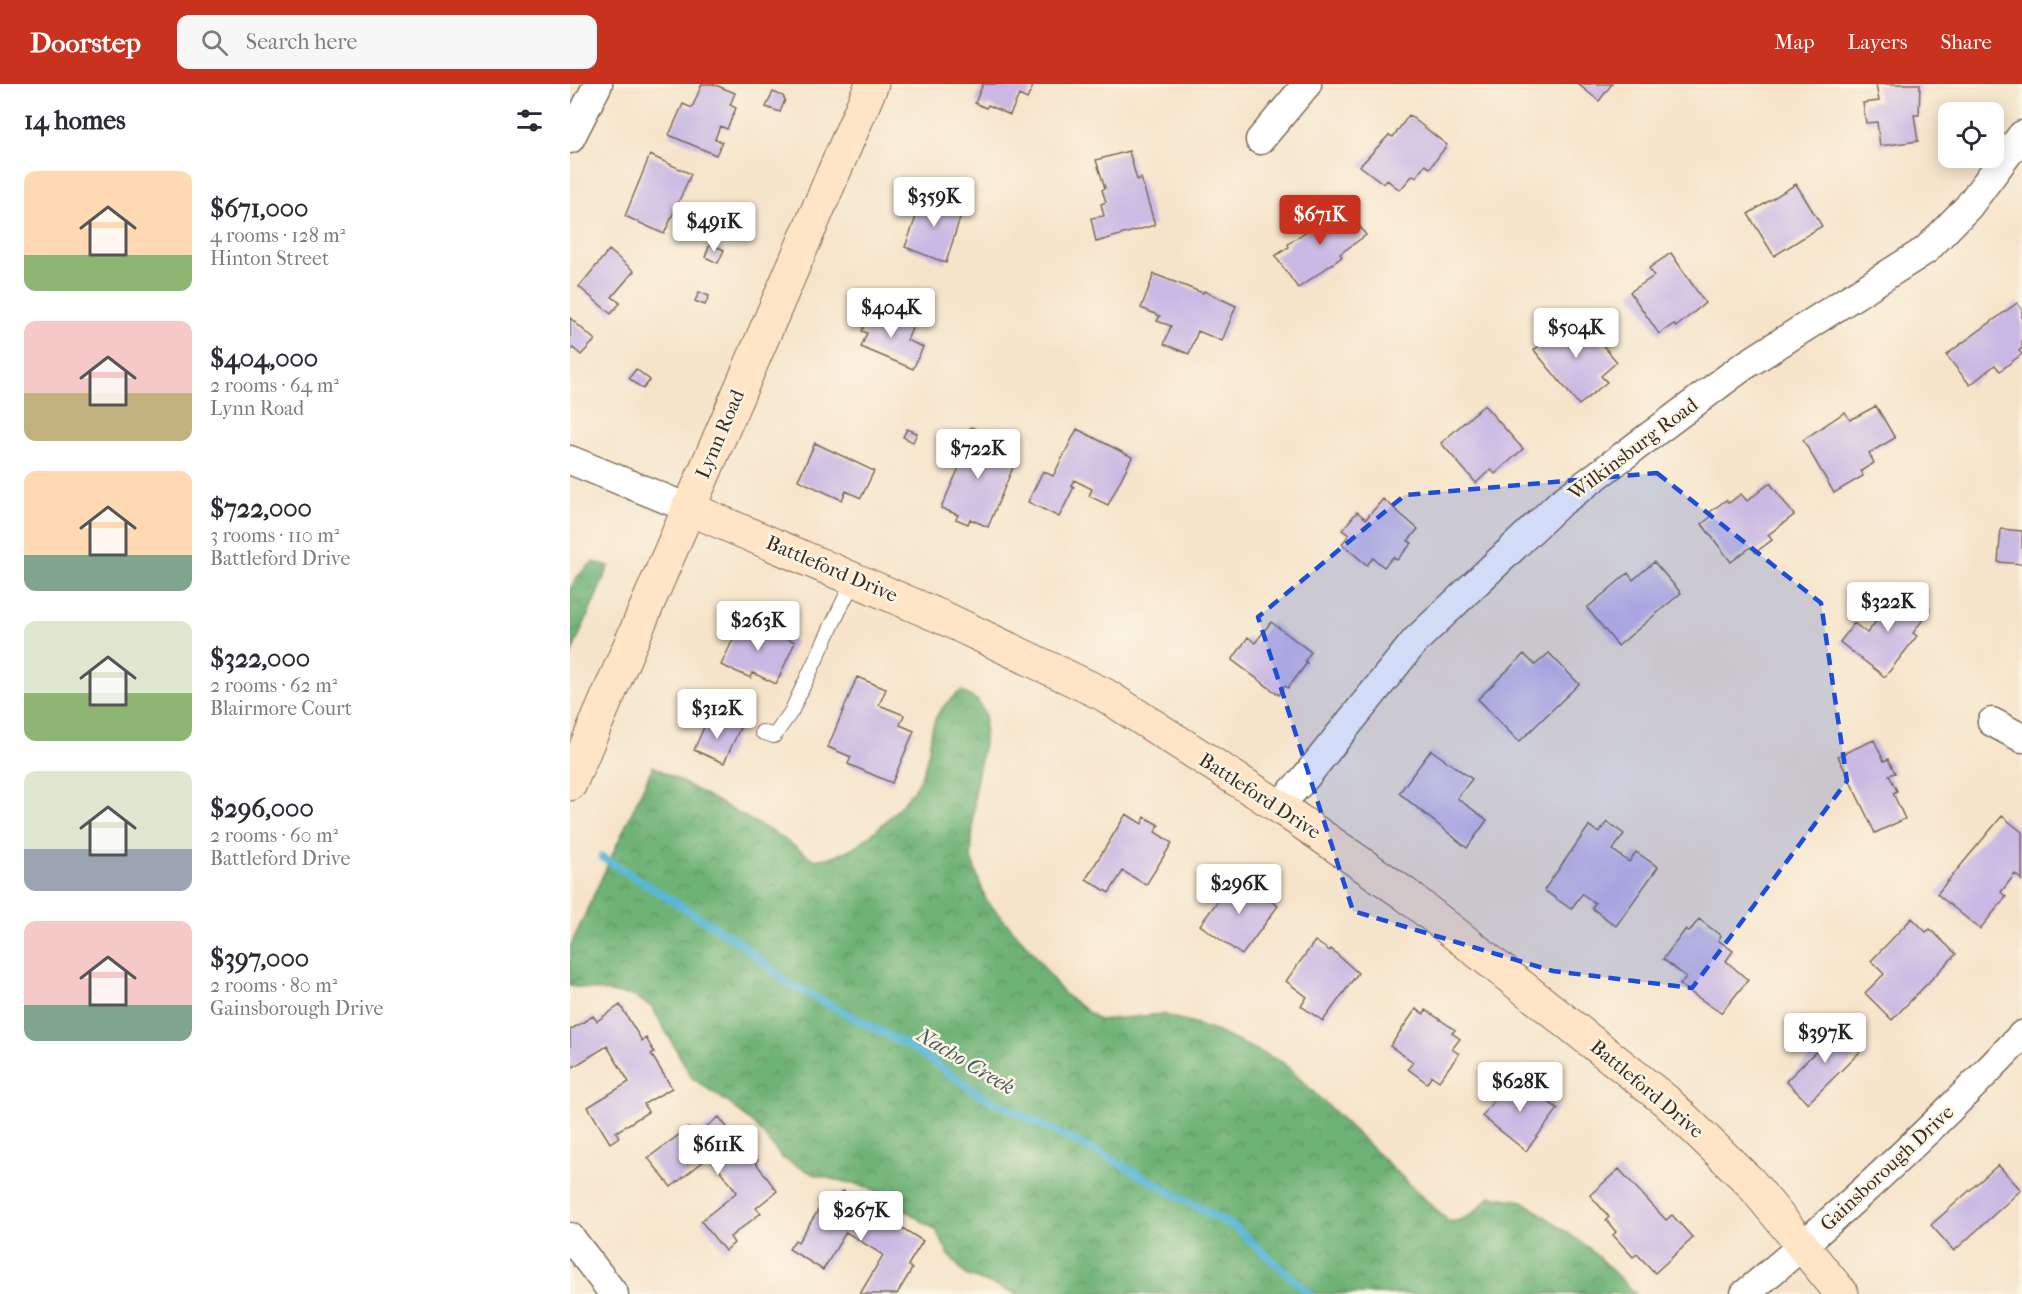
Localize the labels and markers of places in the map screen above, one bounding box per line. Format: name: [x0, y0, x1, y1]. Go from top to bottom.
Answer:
pin: $359K: [892, 177, 976, 228]
pin: $671K: [1278, 195, 1362, 246]
pin: $491K: [672, 202, 756, 253]
pin: $404K: [849, 288, 933, 339]
pin: $504K: [1534, 308, 1618, 359]
pin: $722K: [936, 429, 1020, 480]
pin: $322K: [1846, 582, 1930, 633]
pin: $263K: [716, 601, 800, 652]
pin: $312K: [675, 689, 759, 740]
pin: $296K: [1197, 864, 1281, 915]
pin: $397K: [1783, 1013, 1867, 1064]
pin: $628K: [1478, 1062, 1562, 1113]
pin: $611K: [676, 1125, 760, 1176]
pin: $267K: [819, 1191, 903, 1242]

